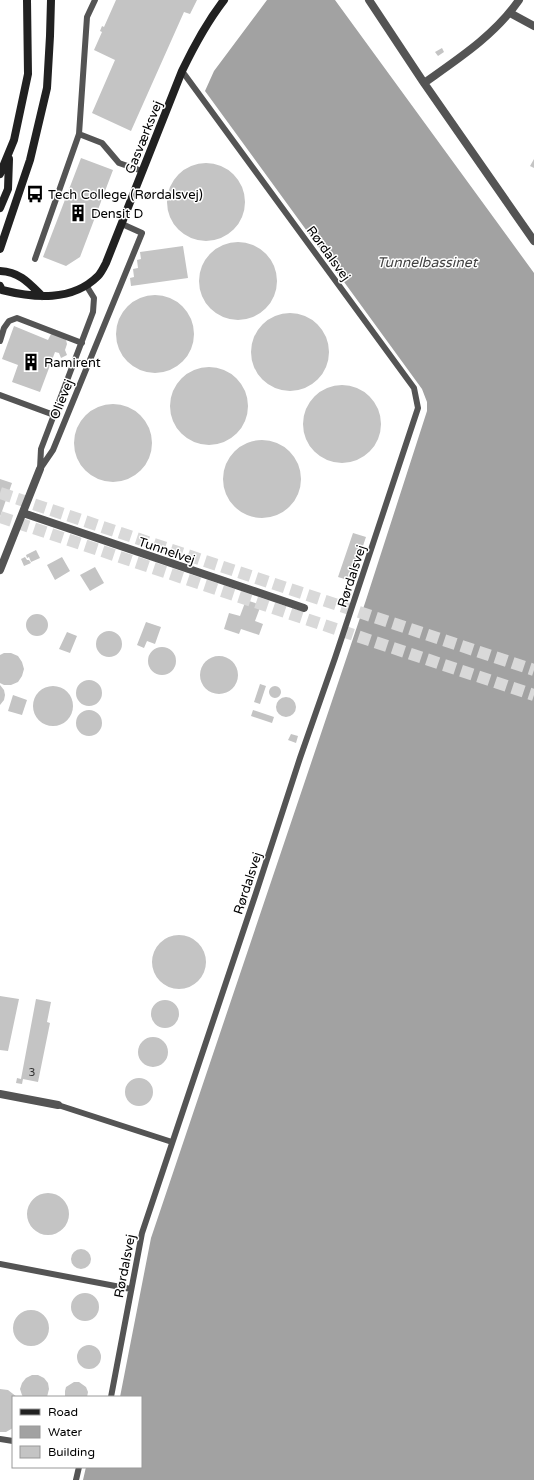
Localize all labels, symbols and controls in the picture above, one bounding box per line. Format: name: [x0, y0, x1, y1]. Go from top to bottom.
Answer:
street label: Gasværksvej: [122, 98, 166, 176]
bus stop icon: Tech College (Rørdalsvej): [25, 184, 45, 204]
place label: Tech College (Rørdalsvej): [48, 187, 203, 203]
building icon: Densit D: [68, 203, 88, 223]
place label: Densit D: [91, 206, 144, 222]
street label: Rørdalsvej: [303, 223, 354, 284]
water label: Tunnelbassinet: [377, 254, 479, 271]
building icon: Ramirent: [21, 352, 41, 372]
place label: Ramirent: [44, 355, 101, 371]
street label: Olievej: [47, 377, 77, 422]
street label: Tunnelvej: [136, 534, 197, 568]
street label: Rørdalsvej: [334, 543, 370, 609]
street label: Rørdalsvej: [230, 850, 266, 916]
house number: 3: [29, 1066, 36, 1079]
street label: Rørdalsvej: [111, 1233, 139, 1299]
legend: [12, 1396, 142, 1468]
text: Road: [48, 1405, 78, 1419]
text: Water: [48, 1425, 83, 1439]
text: Building: [48, 1445, 95, 1459]

